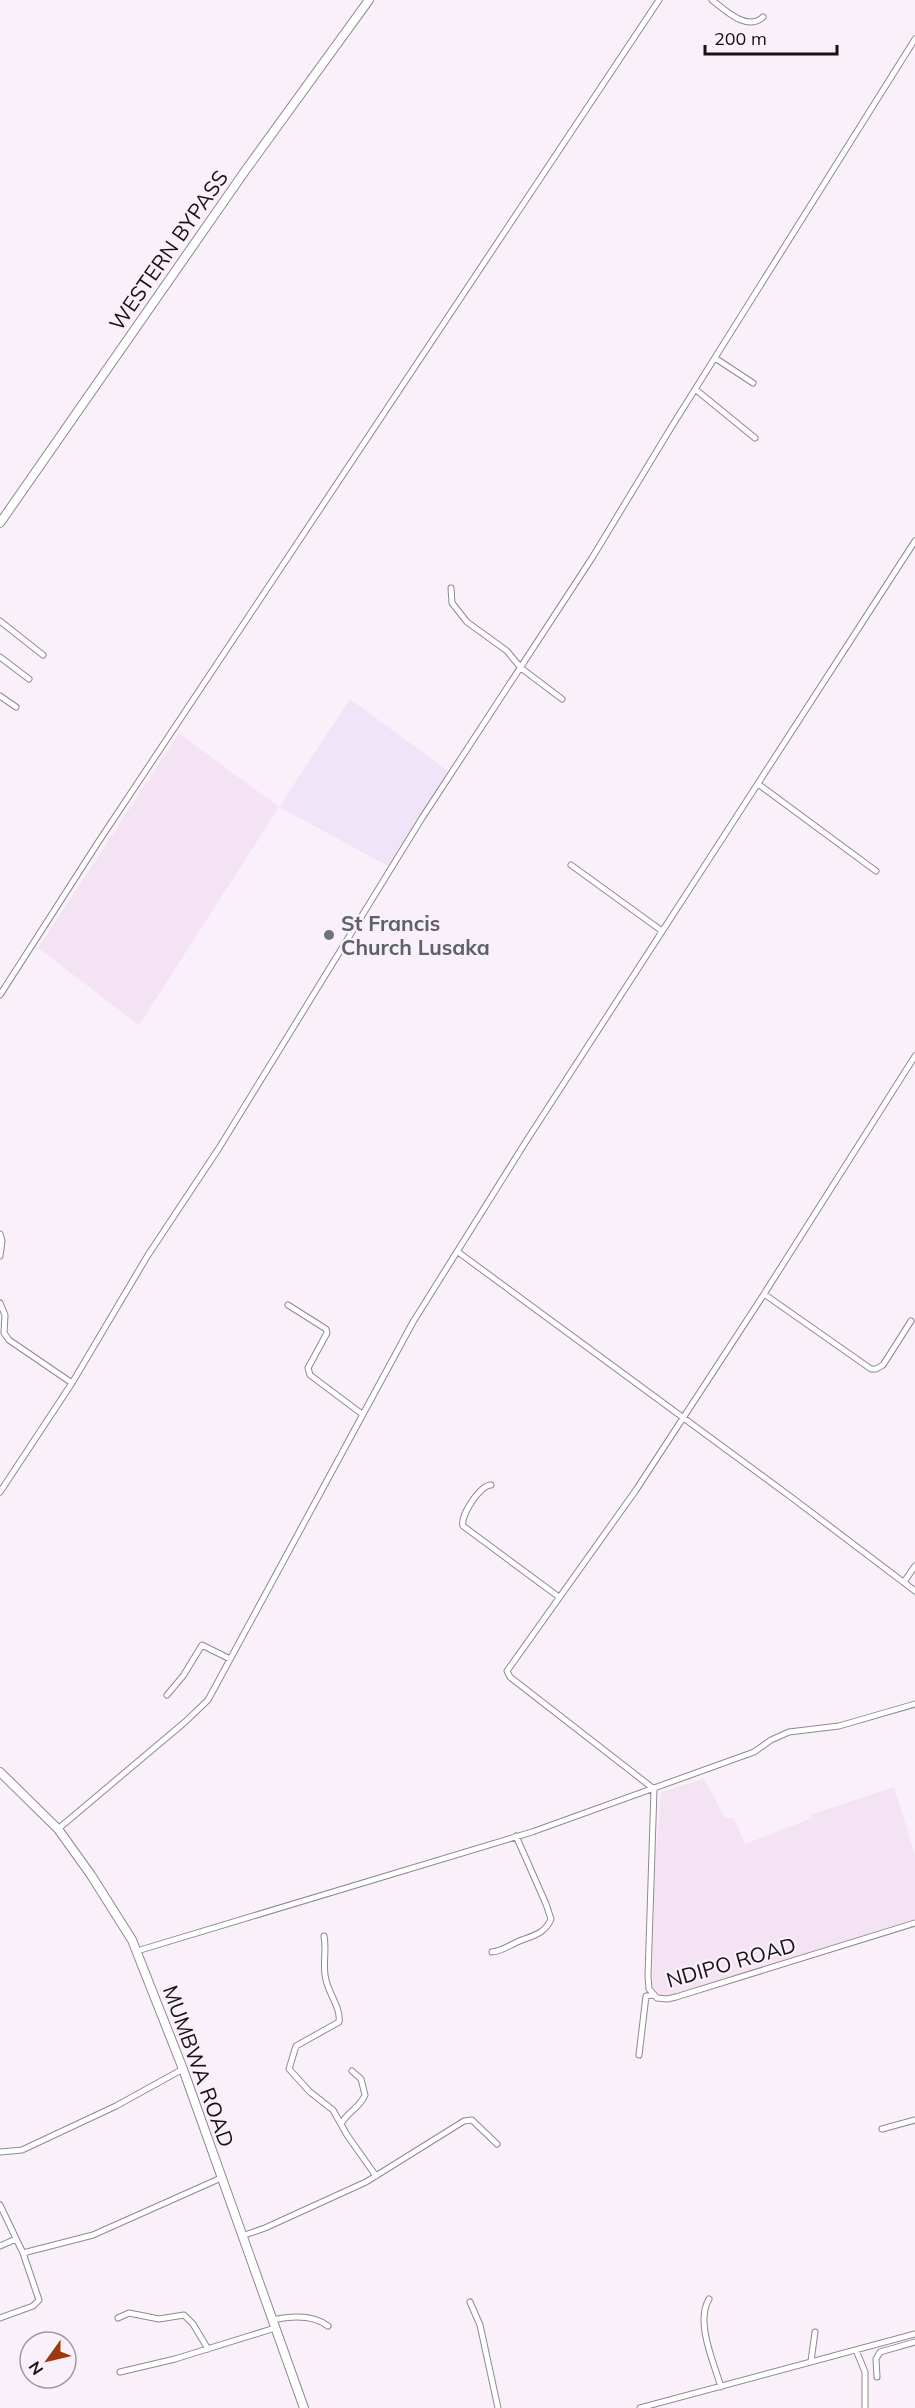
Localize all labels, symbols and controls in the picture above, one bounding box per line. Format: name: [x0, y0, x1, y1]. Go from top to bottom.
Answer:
scale bar: [705, 18, 837, 56]
text: 200 m: [714, 27, 767, 50]
street label: WESTERN BYPASS: [103, 165, 233, 335]
place label: St Francis Church Lusaka: [341, 910, 490, 960]
marker: St Francis Church Lusaka: [322, 928, 336, 942]
street label: NDIPO ROAD: [663, 1931, 799, 1993]
street label: MUMBWA ROAD: [158, 1982, 240, 2150]
north arrow: [18, 2330, 78, 2390]
text: N: [24, 2358, 47, 2379]

